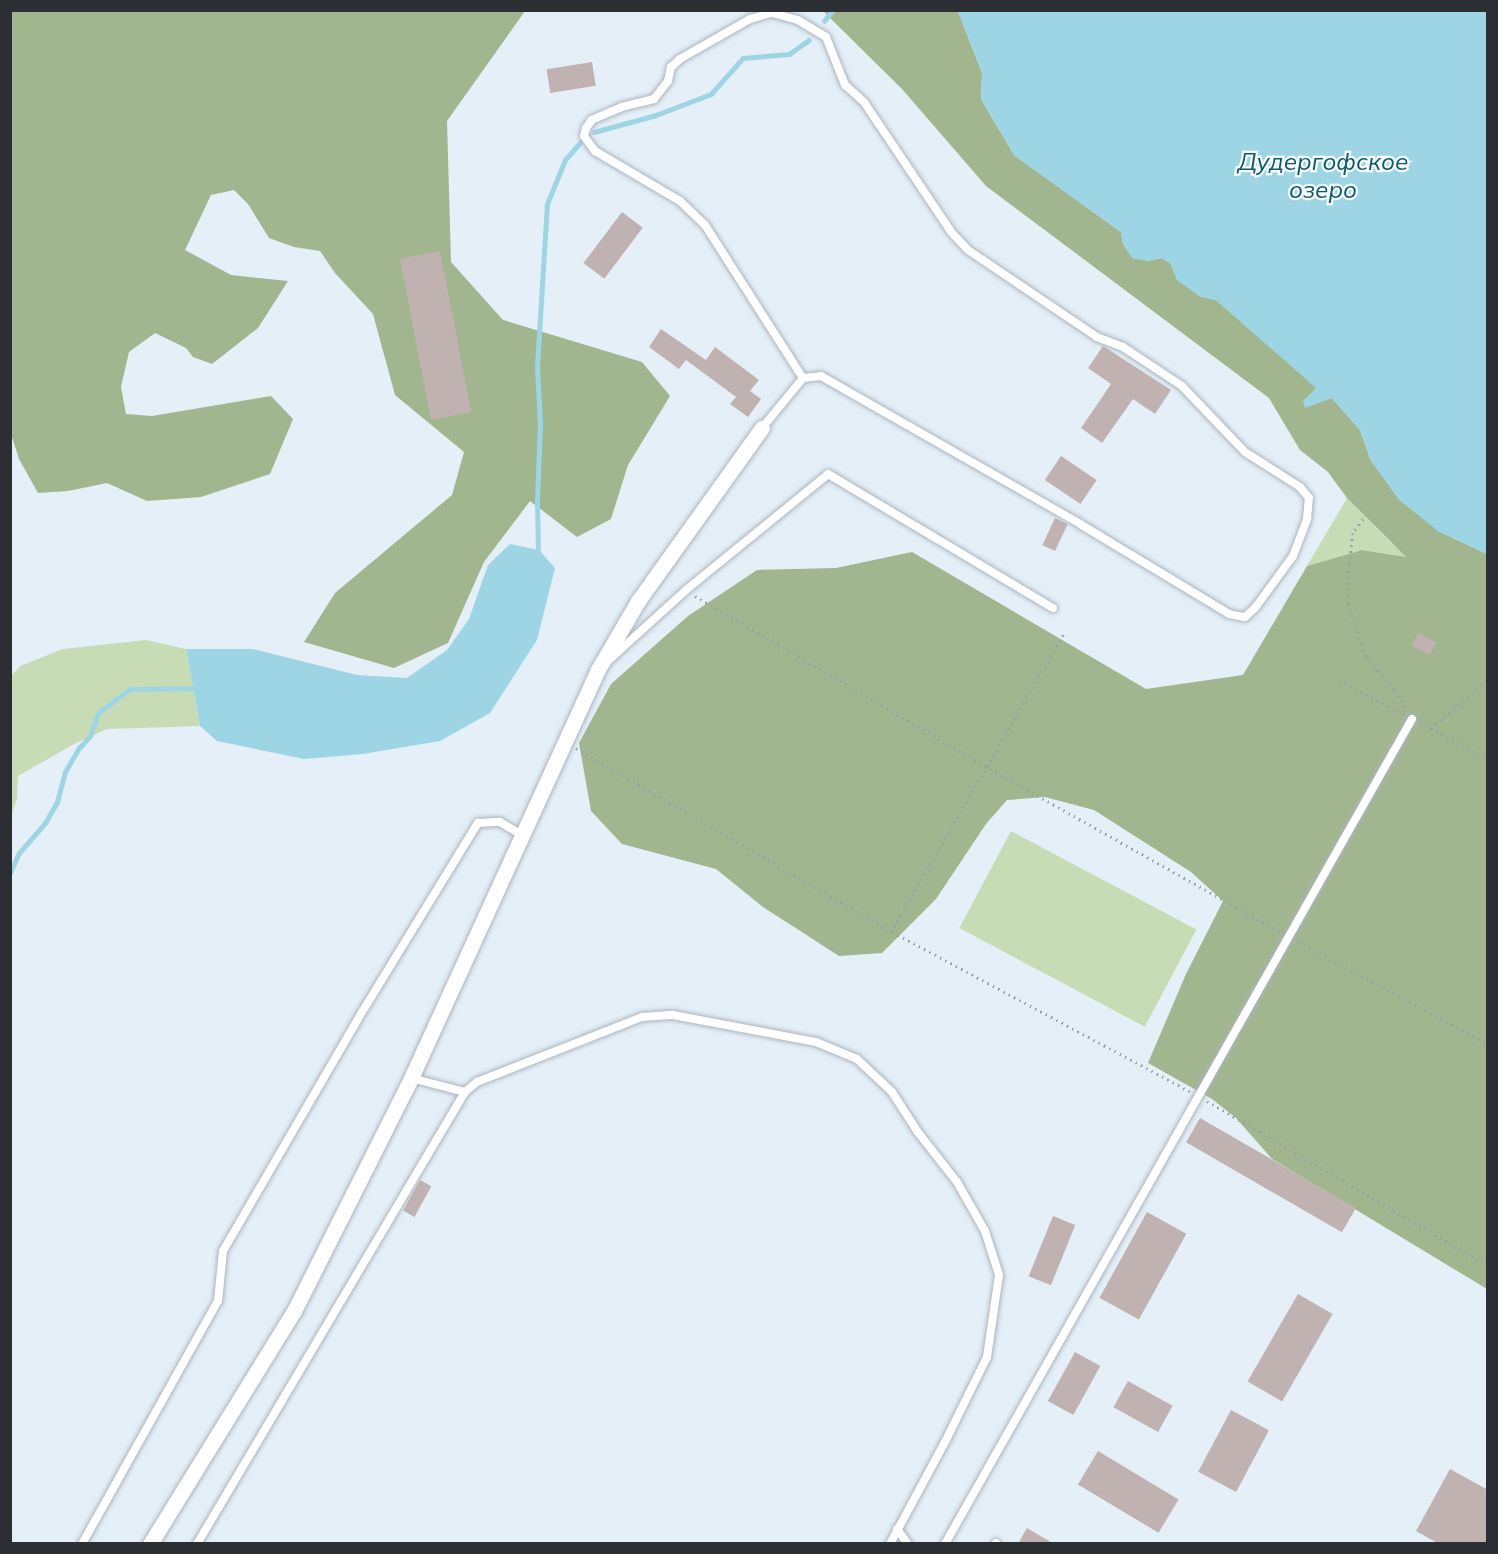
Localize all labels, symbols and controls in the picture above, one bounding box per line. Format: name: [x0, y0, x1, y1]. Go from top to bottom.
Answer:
water label: Дудергофское озеро: [1238, 148, 1408, 204]

